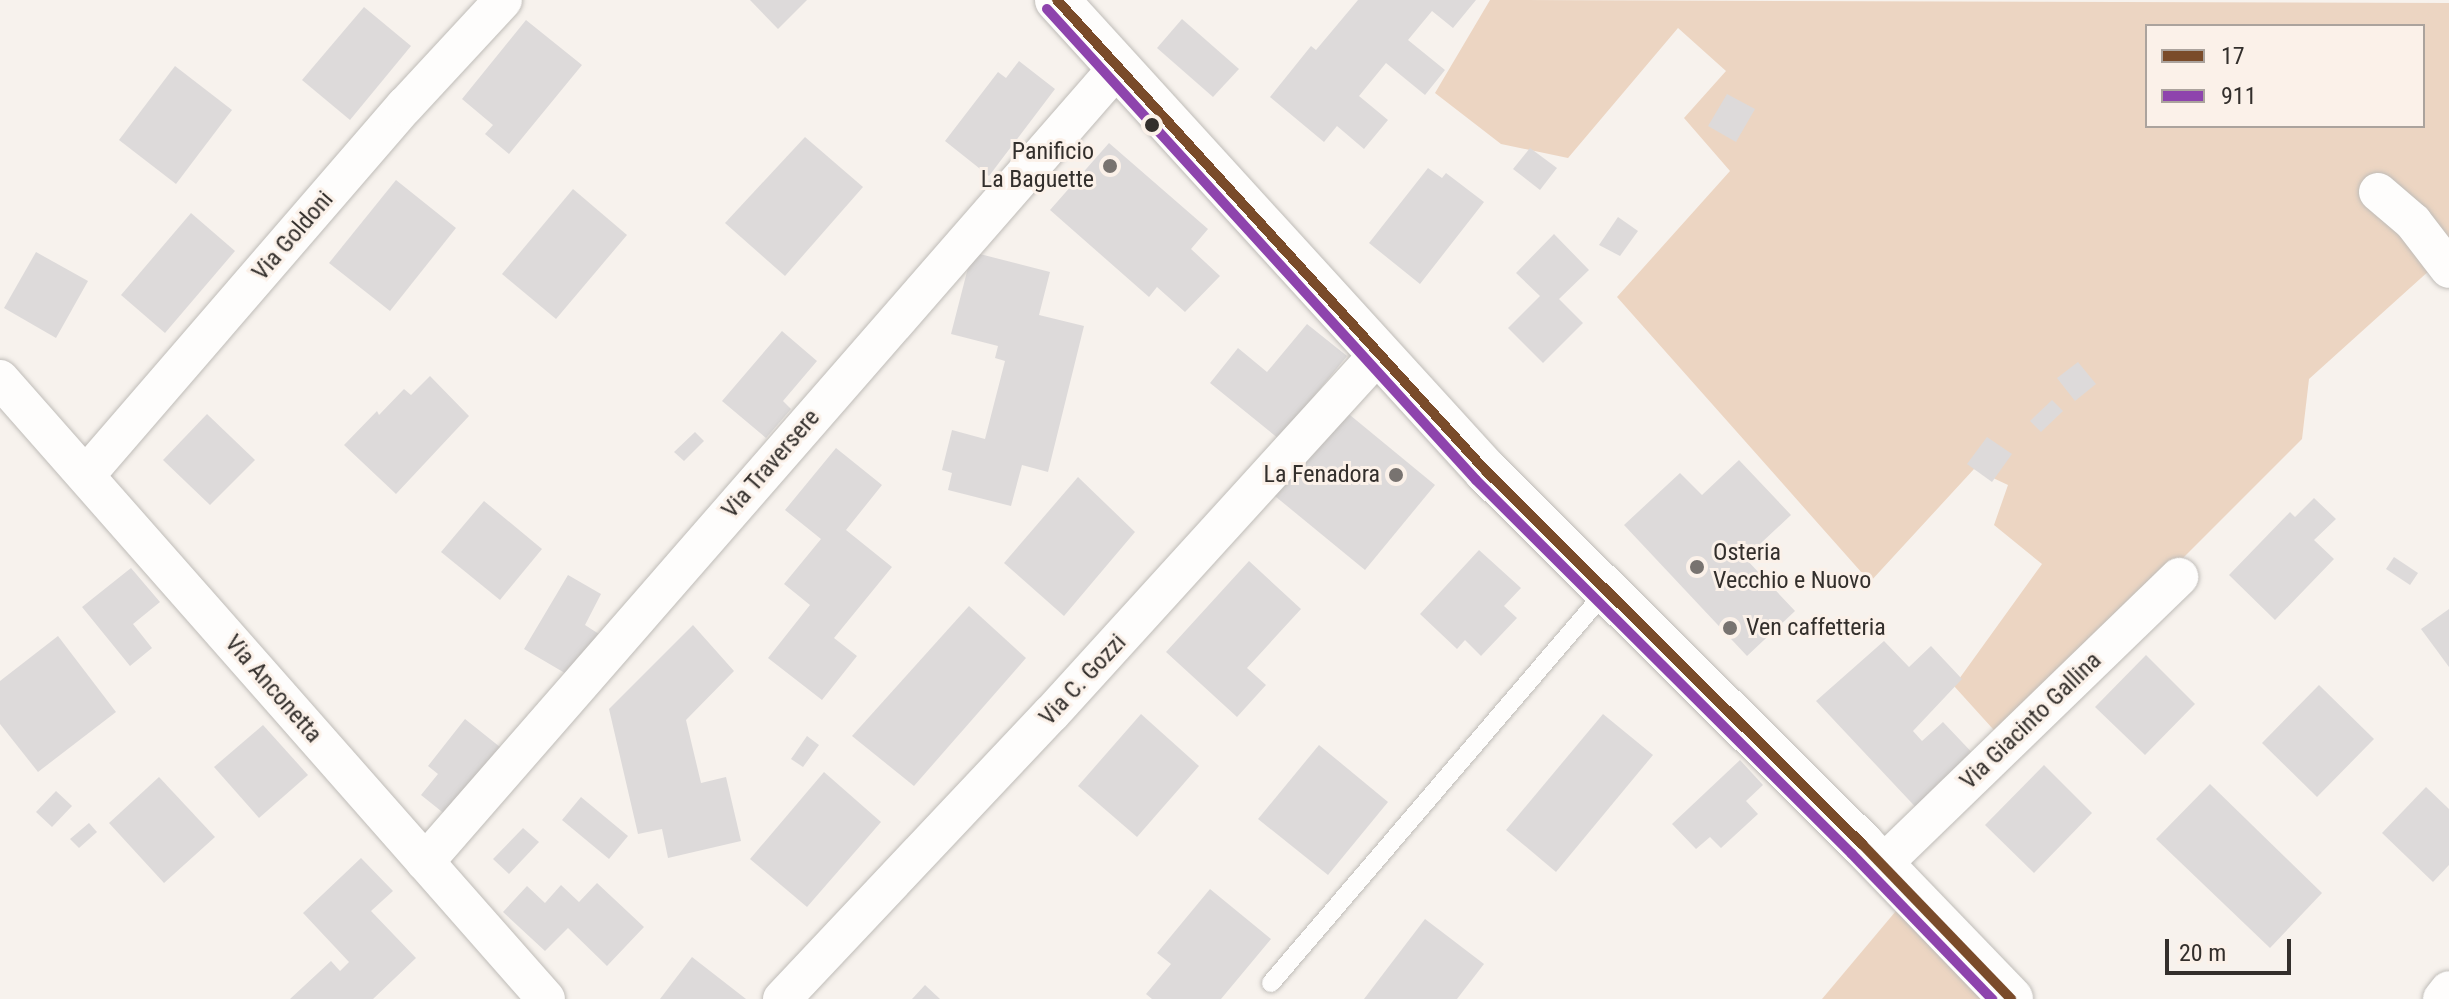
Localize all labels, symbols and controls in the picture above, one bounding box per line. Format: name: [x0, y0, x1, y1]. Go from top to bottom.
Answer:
legend: [2145, 24, 2425, 128]
text: 17: [2221, 42, 2245, 70]
text: 911: [2221, 82, 2257, 110]
unlabelled marker: [1144, 117, 1160, 133]
place label: Panificio La Baguette: [981, 138, 1094, 194]
marker: Panificio La Baguette: [1101, 157, 1119, 175]
street label: Via Goldoni: [246, 186, 340, 286]
street label: Via Traversere: [716, 404, 826, 524]
place label: La Fenadora: [1264, 461, 1380, 489]
marker: La Fenadora: [1387, 466, 1405, 484]
place label: Osteria Vecchio e Nuovo: [1713, 539, 1871, 595]
marker: Osteria Vecchio e Nuovo: [1688, 558, 1706, 576]
place label: Ven caffetteria: [1746, 614, 1886, 642]
marker: Ven caffetteria: [1721, 619, 1739, 637]
street label: Via C. Gozzi: [1034, 628, 1132, 732]
street label: Via Anconetta: [218, 629, 328, 749]
street label: Via Giacinto Gallina: [1954, 646, 2108, 796]
scale bar: [2169, 923, 2295, 973]
text: 20 m: [2179, 939, 2226, 967]

